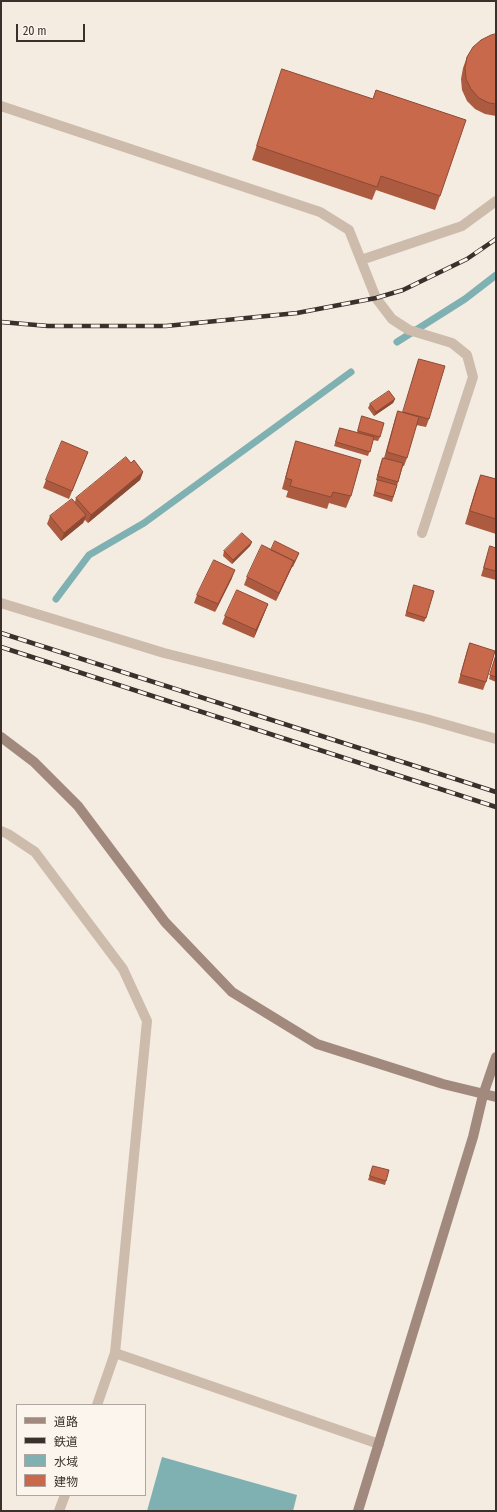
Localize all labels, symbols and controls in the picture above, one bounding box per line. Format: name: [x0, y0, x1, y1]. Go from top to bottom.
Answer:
scale bar: [18, 16, 87, 42]
text: 20 m: [23, 24, 47, 38]
legend: [16, 1404, 146, 1496]
text: 道路: [54, 1415, 78, 1429]
text: 鉄道: [54, 1435, 78, 1449]
text: 水域: [54, 1455, 78, 1469]
text: 建物: [54, 1475, 78, 1489]

